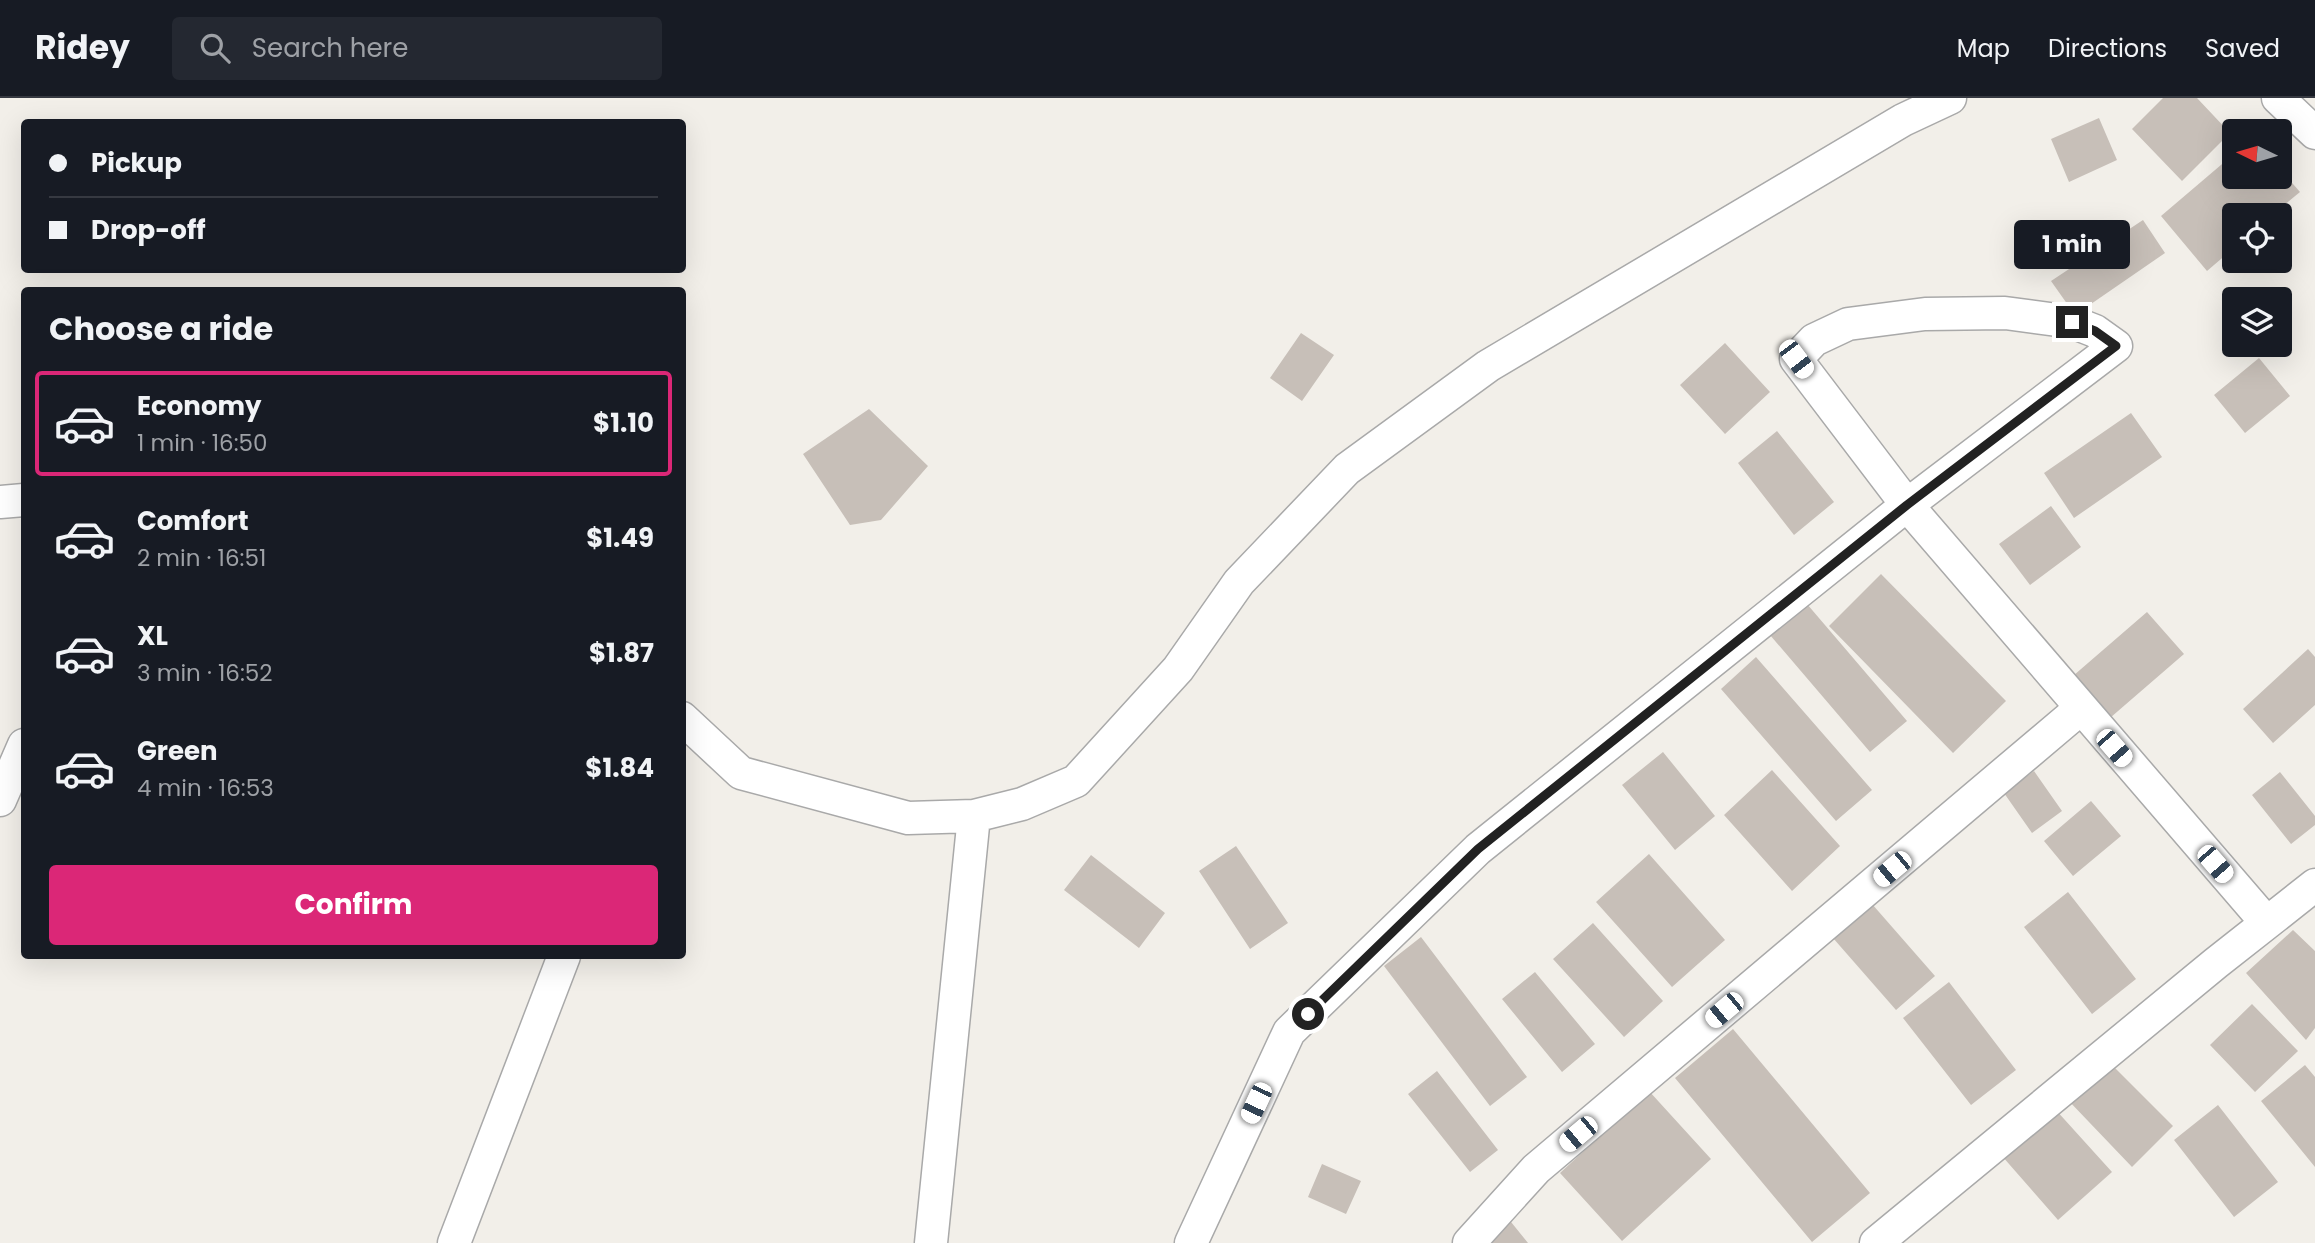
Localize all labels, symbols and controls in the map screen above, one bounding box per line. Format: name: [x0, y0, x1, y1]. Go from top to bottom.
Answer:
search box: [172, 17, 662, 80]
text: Ridey: [35, 24, 130, 71]
icon: search: [196, 29, 234, 67]
text: Search here: [252, 30, 408, 66]
text: Map: [1957, 32, 2010, 65]
text: Directions: [2048, 32, 2167, 65]
text: Saved: [2205, 32, 2280, 65]
north arrow: [2222, 119, 2292, 189]
map controls: [2222, 119, 2292, 357]
text: Pickup: [91, 145, 182, 181]
button: locate: [2222, 203, 2292, 273]
text: Drop-off: [91, 212, 206, 248]
callout: 1 min: [2014, 220, 2130, 270]
text: 1 min: [2042, 228, 2102, 260]
button: layers: [2222, 287, 2292, 357]
text: Choose a ride: [49, 306, 273, 351]
route end: [2056, 306, 2088, 338]
car: [1775, 336, 1818, 382]
text: Economy: [137, 388, 261, 424]
icon: car: [53, 392, 116, 455]
text: $1.10: [593, 405, 654, 441]
text: 1 min · 16:50: [137, 427, 267, 459]
text: Comfort: [137, 503, 249, 539]
icon: car: [53, 507, 116, 570]
text: $1.49: [586, 520, 654, 556]
text: 2 min · 16:51: [137, 542, 266, 574]
text: XL: [137, 618, 168, 654]
icon: car: [53, 622, 116, 685]
text: $1.87: [589, 635, 654, 671]
text: 3 min · 16:52: [137, 657, 272, 689]
car: [2093, 725, 2136, 771]
text: Green: [137, 733, 218, 769]
icon: car: [53, 737, 116, 800]
text: $1.84: [585, 750, 654, 786]
text: 4 min · 16:53: [137, 772, 274, 804]
car: [2194, 841, 2237, 887]
car: [1870, 847, 1915, 891]
button: Confirm: [49, 865, 658, 945]
car: [1702, 988, 1747, 1032]
route start: [1292, 998, 1324, 1030]
car: [1238, 1080, 1275, 1126]
car: [1556, 1112, 1601, 1156]

